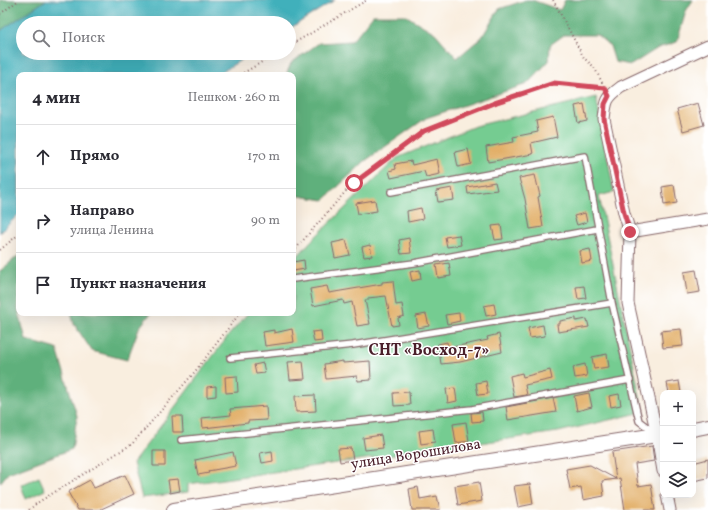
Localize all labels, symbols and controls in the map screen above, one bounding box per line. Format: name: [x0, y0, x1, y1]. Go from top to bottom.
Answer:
search box: [16, 16, 296, 60]
icon: search: [30, 27, 52, 49]
text: Поиск: [62, 28, 105, 49]
text: 4 мин: [32, 87, 80, 110]
text: Пешком · 260 m: [188, 89, 280, 107]
icon: ahead: [32, 146, 54, 168]
text: Прямо: [70, 146, 119, 167]
text: 170 m: [247, 148, 280, 166]
route start: [345, 174, 363, 192]
text: Направо: [70, 201, 134, 222]
icon: right: [32, 210, 54, 232]
text: 90 m: [251, 212, 280, 230]
text: улица Ленина: [70, 222, 154, 240]
route end: [621, 223, 639, 241]
icon: arrive: [32, 274, 54, 296]
text: Пункт назначения: [70, 274, 206, 295]
district label: СНТ «Восход-7»: [368, 340, 490, 362]
map controls: [660, 390, 696, 498]
button: +: [660, 390, 696, 426]
button: −: [660, 426, 696, 462]
street label: улица Ворошилова: [349, 434, 483, 476]
button: layers: [660, 462, 696, 498]

